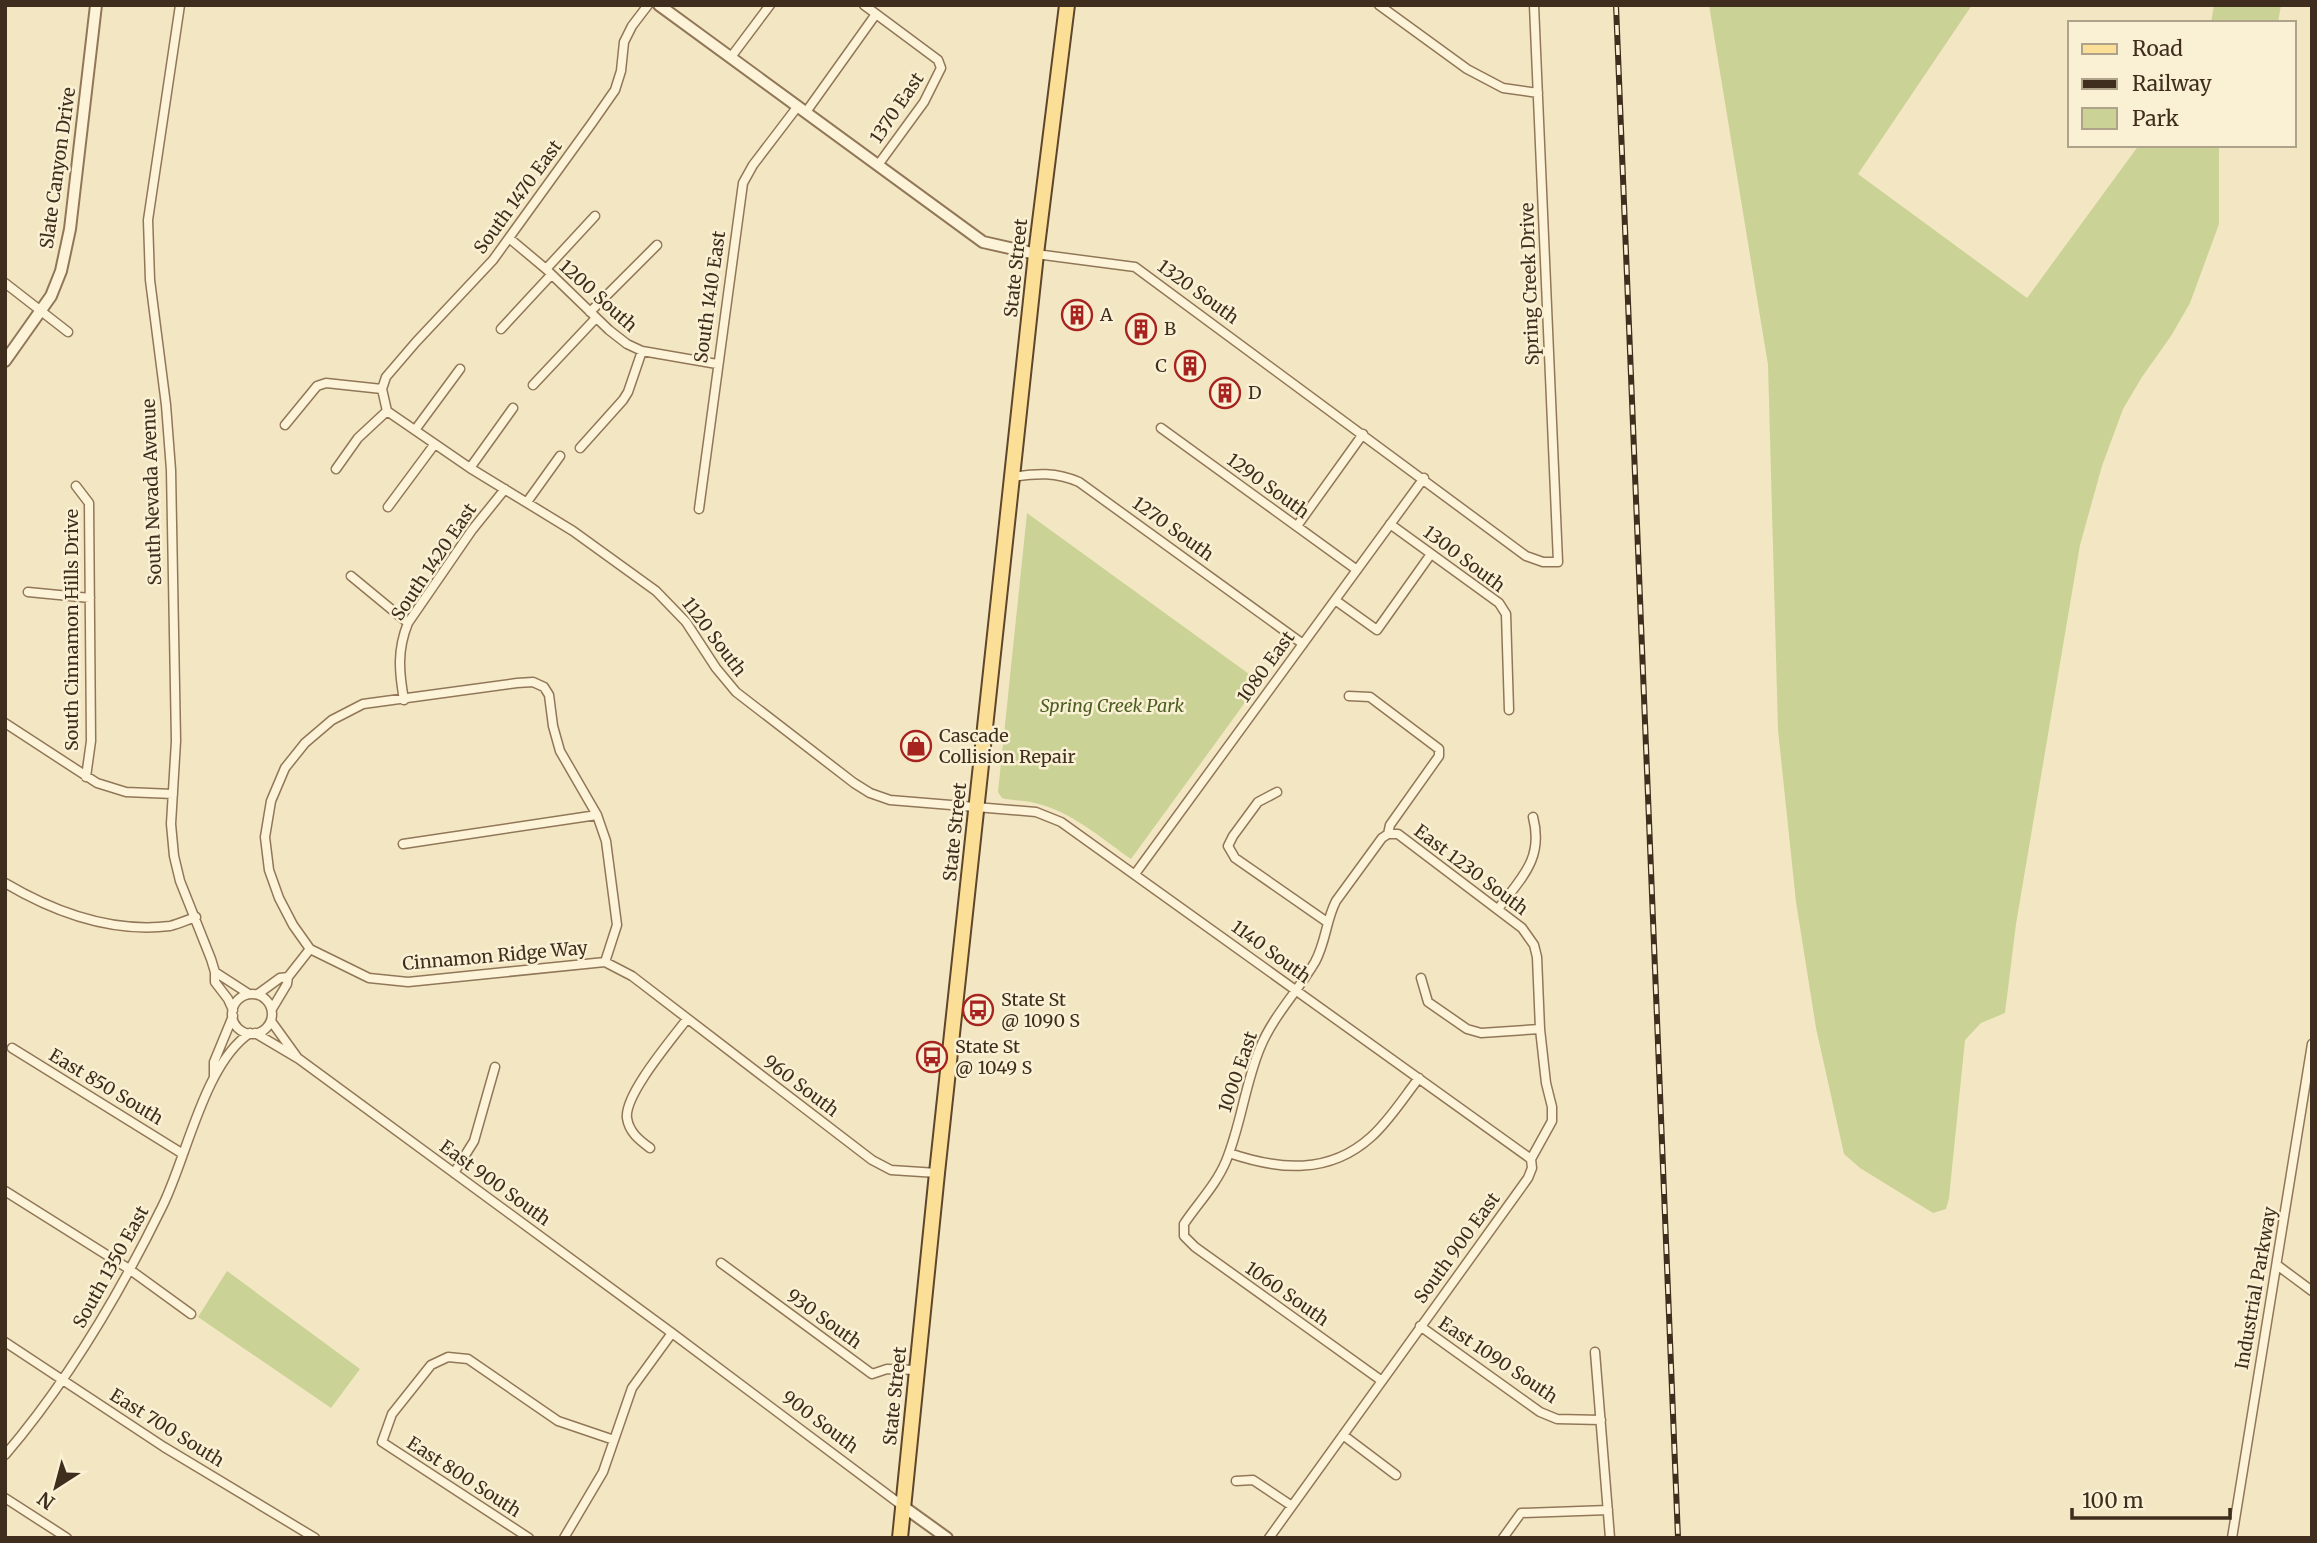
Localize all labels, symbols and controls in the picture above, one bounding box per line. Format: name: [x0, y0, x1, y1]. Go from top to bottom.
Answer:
legend: [2068, 21, 2296, 147]
text: Road: [2132, 35, 2183, 62]
street label: 1370 East: [865, 68, 929, 148]
text: Railway: [2132, 70, 2213, 97]
street label: Slate Canyon Drive: [35, 86, 80, 250]
text: Park: [2132, 105, 2179, 132]
street label: South 1470 East: [469, 135, 567, 258]
street label: Spring Creek Drive: [1515, 202, 1544, 366]
street label: State Street: [999, 217, 1032, 318]
street label: South 1410 East: [689, 229, 730, 365]
street label: 1320 South: [1153, 254, 1243, 329]
street label: 1200 South: [555, 255, 642, 337]
building icon: A: [1060, 298, 1094, 332]
place label: A: [1099, 303, 1113, 326]
building icon: B: [1124, 312, 1158, 346]
place label: B: [1164, 317, 1176, 340]
building icon: C: [1173, 349, 1207, 383]
place label: C: [1155, 354, 1167, 377]
building icon: D: [1208, 376, 1242, 410]
place label: D: [1248, 381, 1262, 404]
street label: South Nevada Avenue: [137, 398, 166, 586]
street label: 1290 South: [1223, 448, 1314, 523]
street label: 1270 South: [1128, 491, 1219, 566]
street label: South 1420 East: [386, 499, 481, 625]
street label: South Cinnamon Hills Drive: [60, 509, 83, 751]
street label: 1300 South: [1419, 520, 1510, 597]
street label: 1120 South: [677, 593, 752, 681]
street label: 1080 East: [1232, 626, 1299, 707]
park label: Spring Creek Park: [1040, 694, 1184, 717]
place label: Cascade Collision Repair: [939, 724, 1076, 768]
shop icon: Cascade Collision Repair: [899, 729, 933, 763]
street label: State Street: [938, 781, 971, 882]
street label: East 1230 South: [1410, 819, 1533, 920]
street label: 1140 South: [1227, 915, 1316, 988]
street label: Cinnamon Ridge Way: [401, 936, 589, 975]
place label: State St @ 1090 S: [1001, 988, 1080, 1032]
bus stop icon: State St @ 1090 S: [961, 993, 995, 1027]
street label: 1000 East: [1213, 1028, 1262, 1115]
place label: State St @ 1049 S: [955, 1035, 1032, 1079]
bus stop icon: State St @ 1049 S: [915, 1040, 949, 1074]
street label: East 850 South: [45, 1043, 168, 1130]
street label: 960 South: [759, 1050, 844, 1122]
street label: East 900 South: [435, 1135, 555, 1231]
street label: South 900 East: [1409, 1188, 1505, 1308]
street label: South 1350 East: [67, 1202, 154, 1332]
street label: Industrial Parkway: [2230, 1204, 2281, 1371]
street label: 1060 South: [1241, 1256, 1334, 1331]
street label: 930 South: [782, 1284, 866, 1354]
street label: East 1090 South: [1434, 1311, 1562, 1408]
street label: State Street: [878, 1345, 911, 1446]
street label: East 700 South: [106, 1383, 229, 1472]
street label: 900 South: [778, 1385, 863, 1458]
street label: East 800 South: [403, 1431, 526, 1522]
north arrow: [21, 1452, 91, 1522]
scale bar: [2072, 1476, 2230, 1520]
text: N: [33, 1487, 59, 1515]
text: 100 m: [2082, 1487, 2144, 1514]

